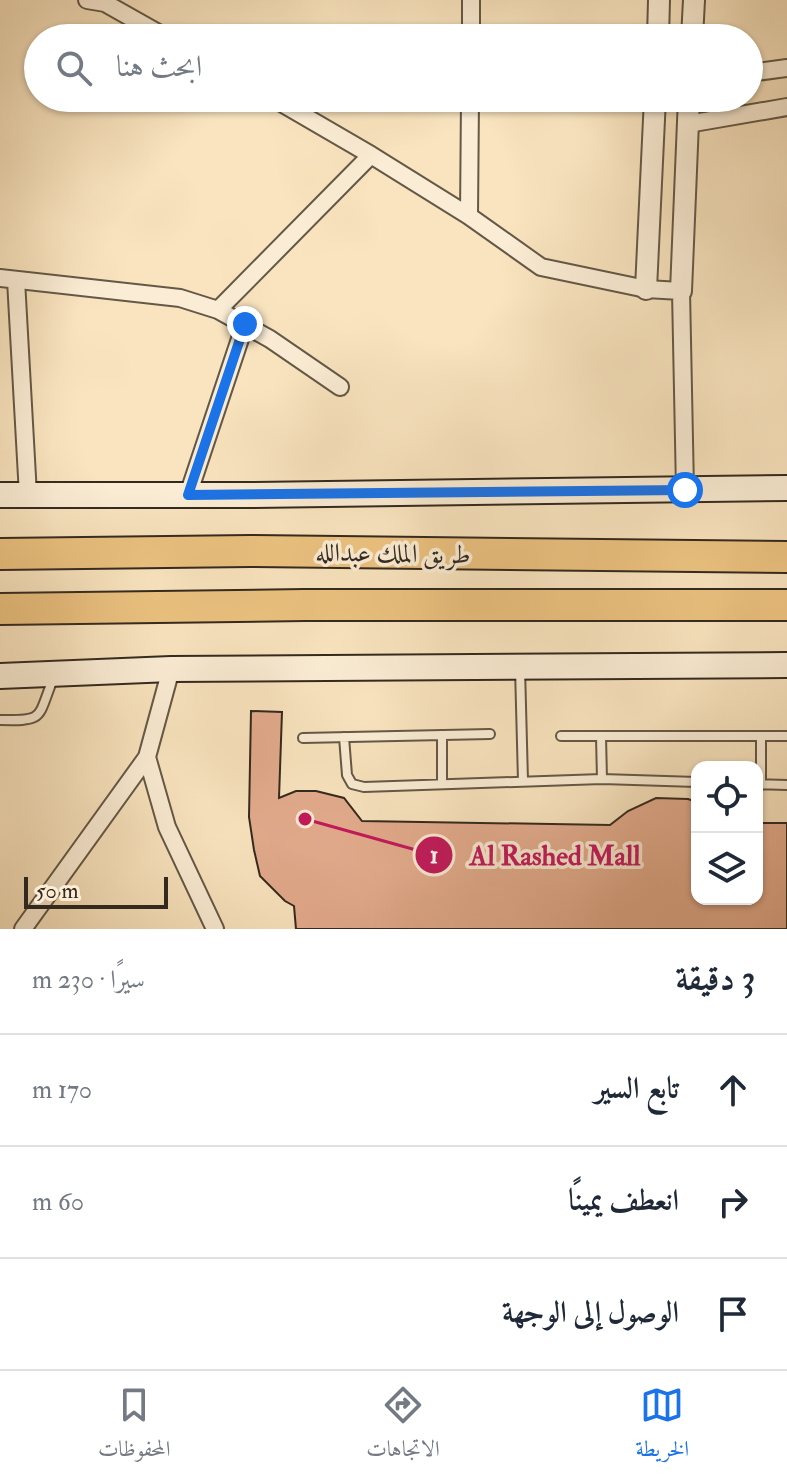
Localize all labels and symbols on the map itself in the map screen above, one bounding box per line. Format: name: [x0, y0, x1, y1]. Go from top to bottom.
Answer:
route end: [227, 306, 263, 342]
route start: [667, 472, 703, 508]
street label: طريق الملك عبدالله: [315, 537, 471, 571]
callout: Al Rashed Mall: [414, 829, 656, 881]
text: Al Rashed Mall: [469, 839, 641, 874]
text: 1: [430, 840, 438, 871]
scale bar: [24, 873, 168, 909]

